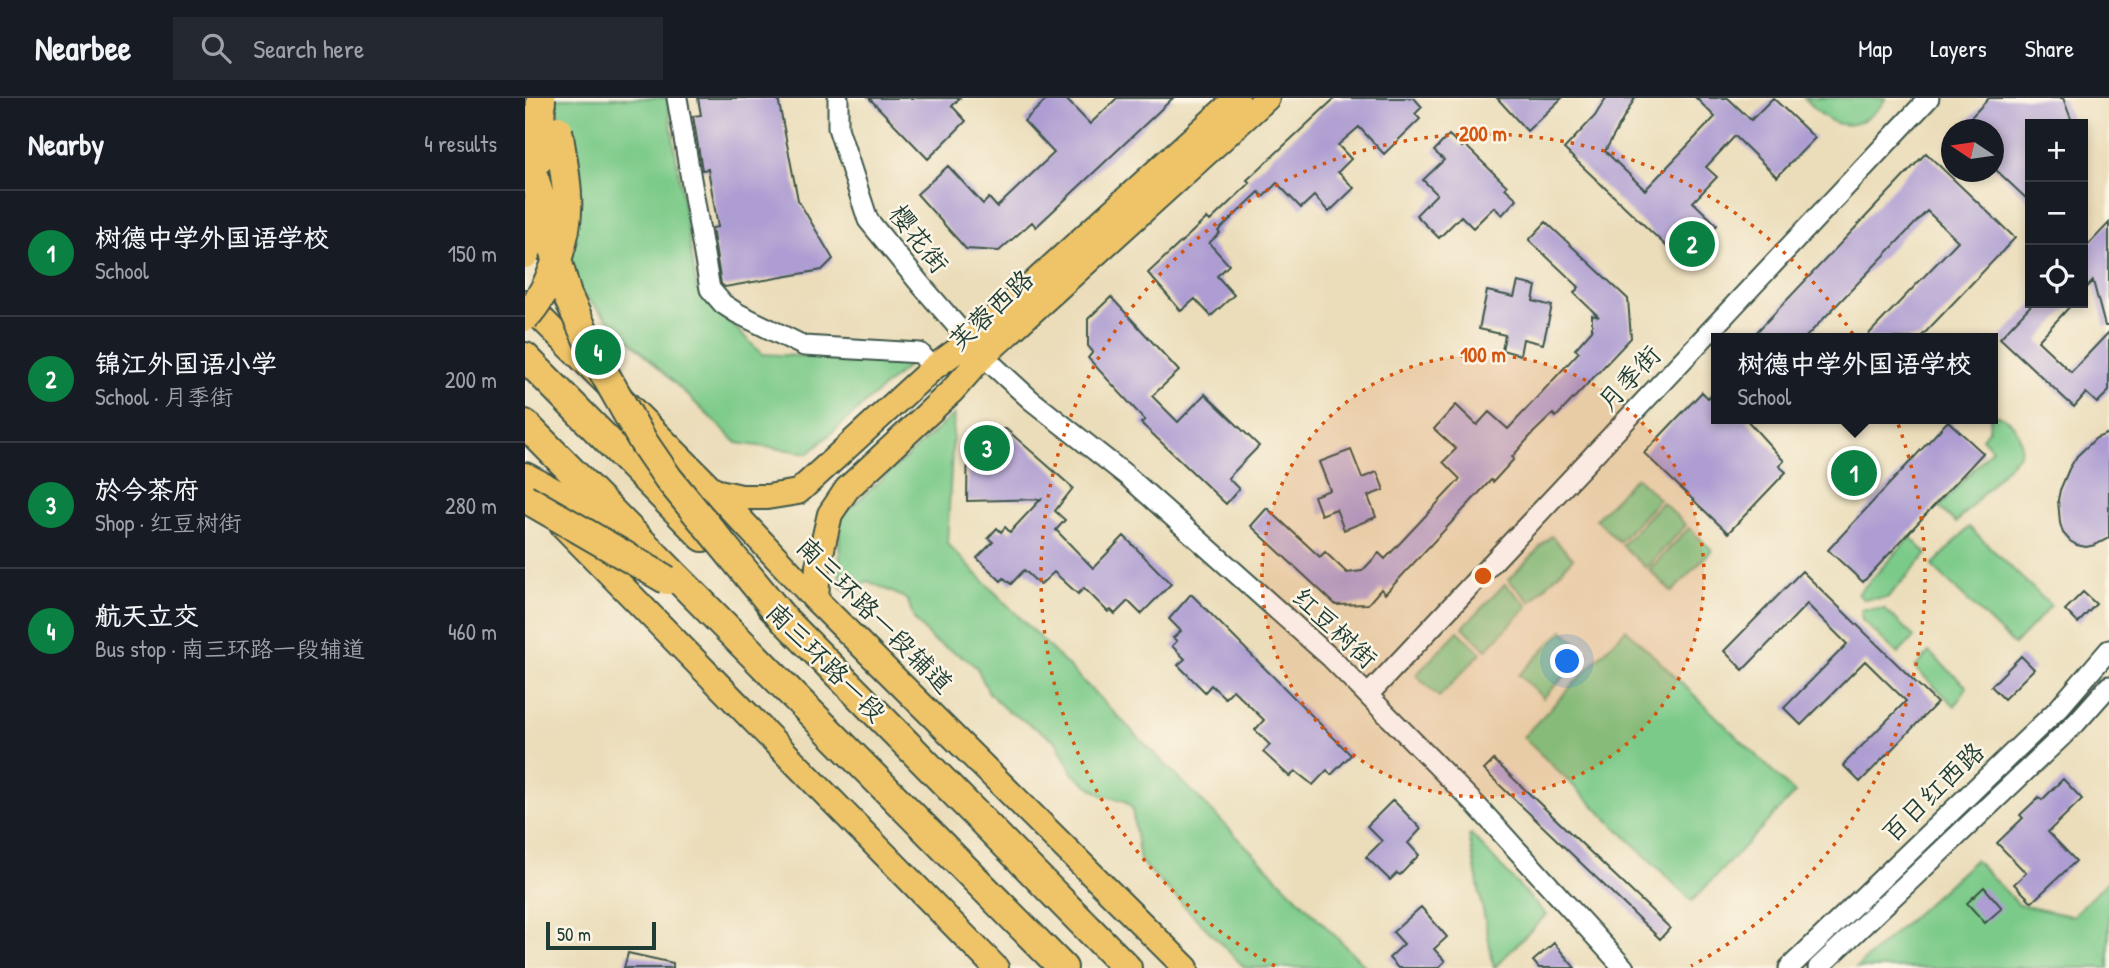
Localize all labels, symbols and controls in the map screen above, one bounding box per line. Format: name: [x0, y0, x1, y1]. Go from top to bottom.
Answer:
search box: [173, 17, 663, 80]
text: Nearbee: [35, 26, 131, 70]
icon: search: [197, 29, 235, 67]
text: Search here: [253, 31, 364, 66]
text: Map: [1858, 32, 1892, 64]
text: Layers: [1930, 32, 1987, 64]
text: Share: [2025, 32, 2074, 64]
text: 200 m: [1459, 119, 1507, 148]
north arrow: [1941, 119, 2004, 182]
map controls: [2025, 119, 2088, 308]
button: +: [2025, 119, 2088, 182]
text: Nearby: [28, 124, 104, 164]
text: 4 results: [424, 128, 497, 159]
button: −: [2025, 182, 2088, 245]
street label: 樱花街: [882, 197, 957, 280]
pin: 2: [1669, 218, 1715, 270]
text: 树德中学外国语学校: [95, 220, 329, 255]
text: 1: [47, 238, 55, 269]
text: 150 m: [448, 238, 497, 269]
button: locate: [2025, 245, 2088, 308]
text: School: [95, 255, 149, 286]
street label: 芙蓉西路: [941, 261, 1041, 358]
pin: 4: [575, 326, 621, 378]
popup: [1711, 333, 1998, 424]
street label: 月季街: [1589, 337, 1668, 418]
text: 100 m: [1460, 340, 1506, 369]
text: 锦江外国语小学: [95, 346, 277, 381]
text: 树德中学外国语学校: [1737, 346, 1972, 381]
text: 2: [46, 364, 56, 395]
text: 200 m: [445, 364, 497, 395]
text: School · 月季街: [95, 381, 233, 412]
text: School: [1737, 381, 1791, 412]
pin: 3: [964, 422, 1010, 474]
pin: 1: [1831, 447, 1877, 499]
text: 於今茶府: [95, 472, 199, 507]
text: 3: [46, 490, 56, 521]
text: 280 m: [445, 490, 497, 521]
text: Shop · 红豆树街: [95, 507, 242, 538]
street label: 南三环路一段辅道: [790, 530, 960, 700]
centre of rings: [1471, 564, 1495, 588]
street label: 红豆树街: [1285, 579, 1385, 676]
street label: 南三环路一段: [760, 596, 892, 728]
text: 航天立交: [95, 598, 199, 633]
text: 4: [47, 616, 55, 647]
text: 460 m: [448, 616, 497, 647]
text: Bus stop · 南三环路一段辅道: [95, 633, 365, 664]
your location: [1550, 644, 1584, 678]
street label: 百日红西路: [1874, 734, 1992, 849]
scale bar: [546, 919, 656, 951]
text: 50 m: [557, 921, 591, 947]

